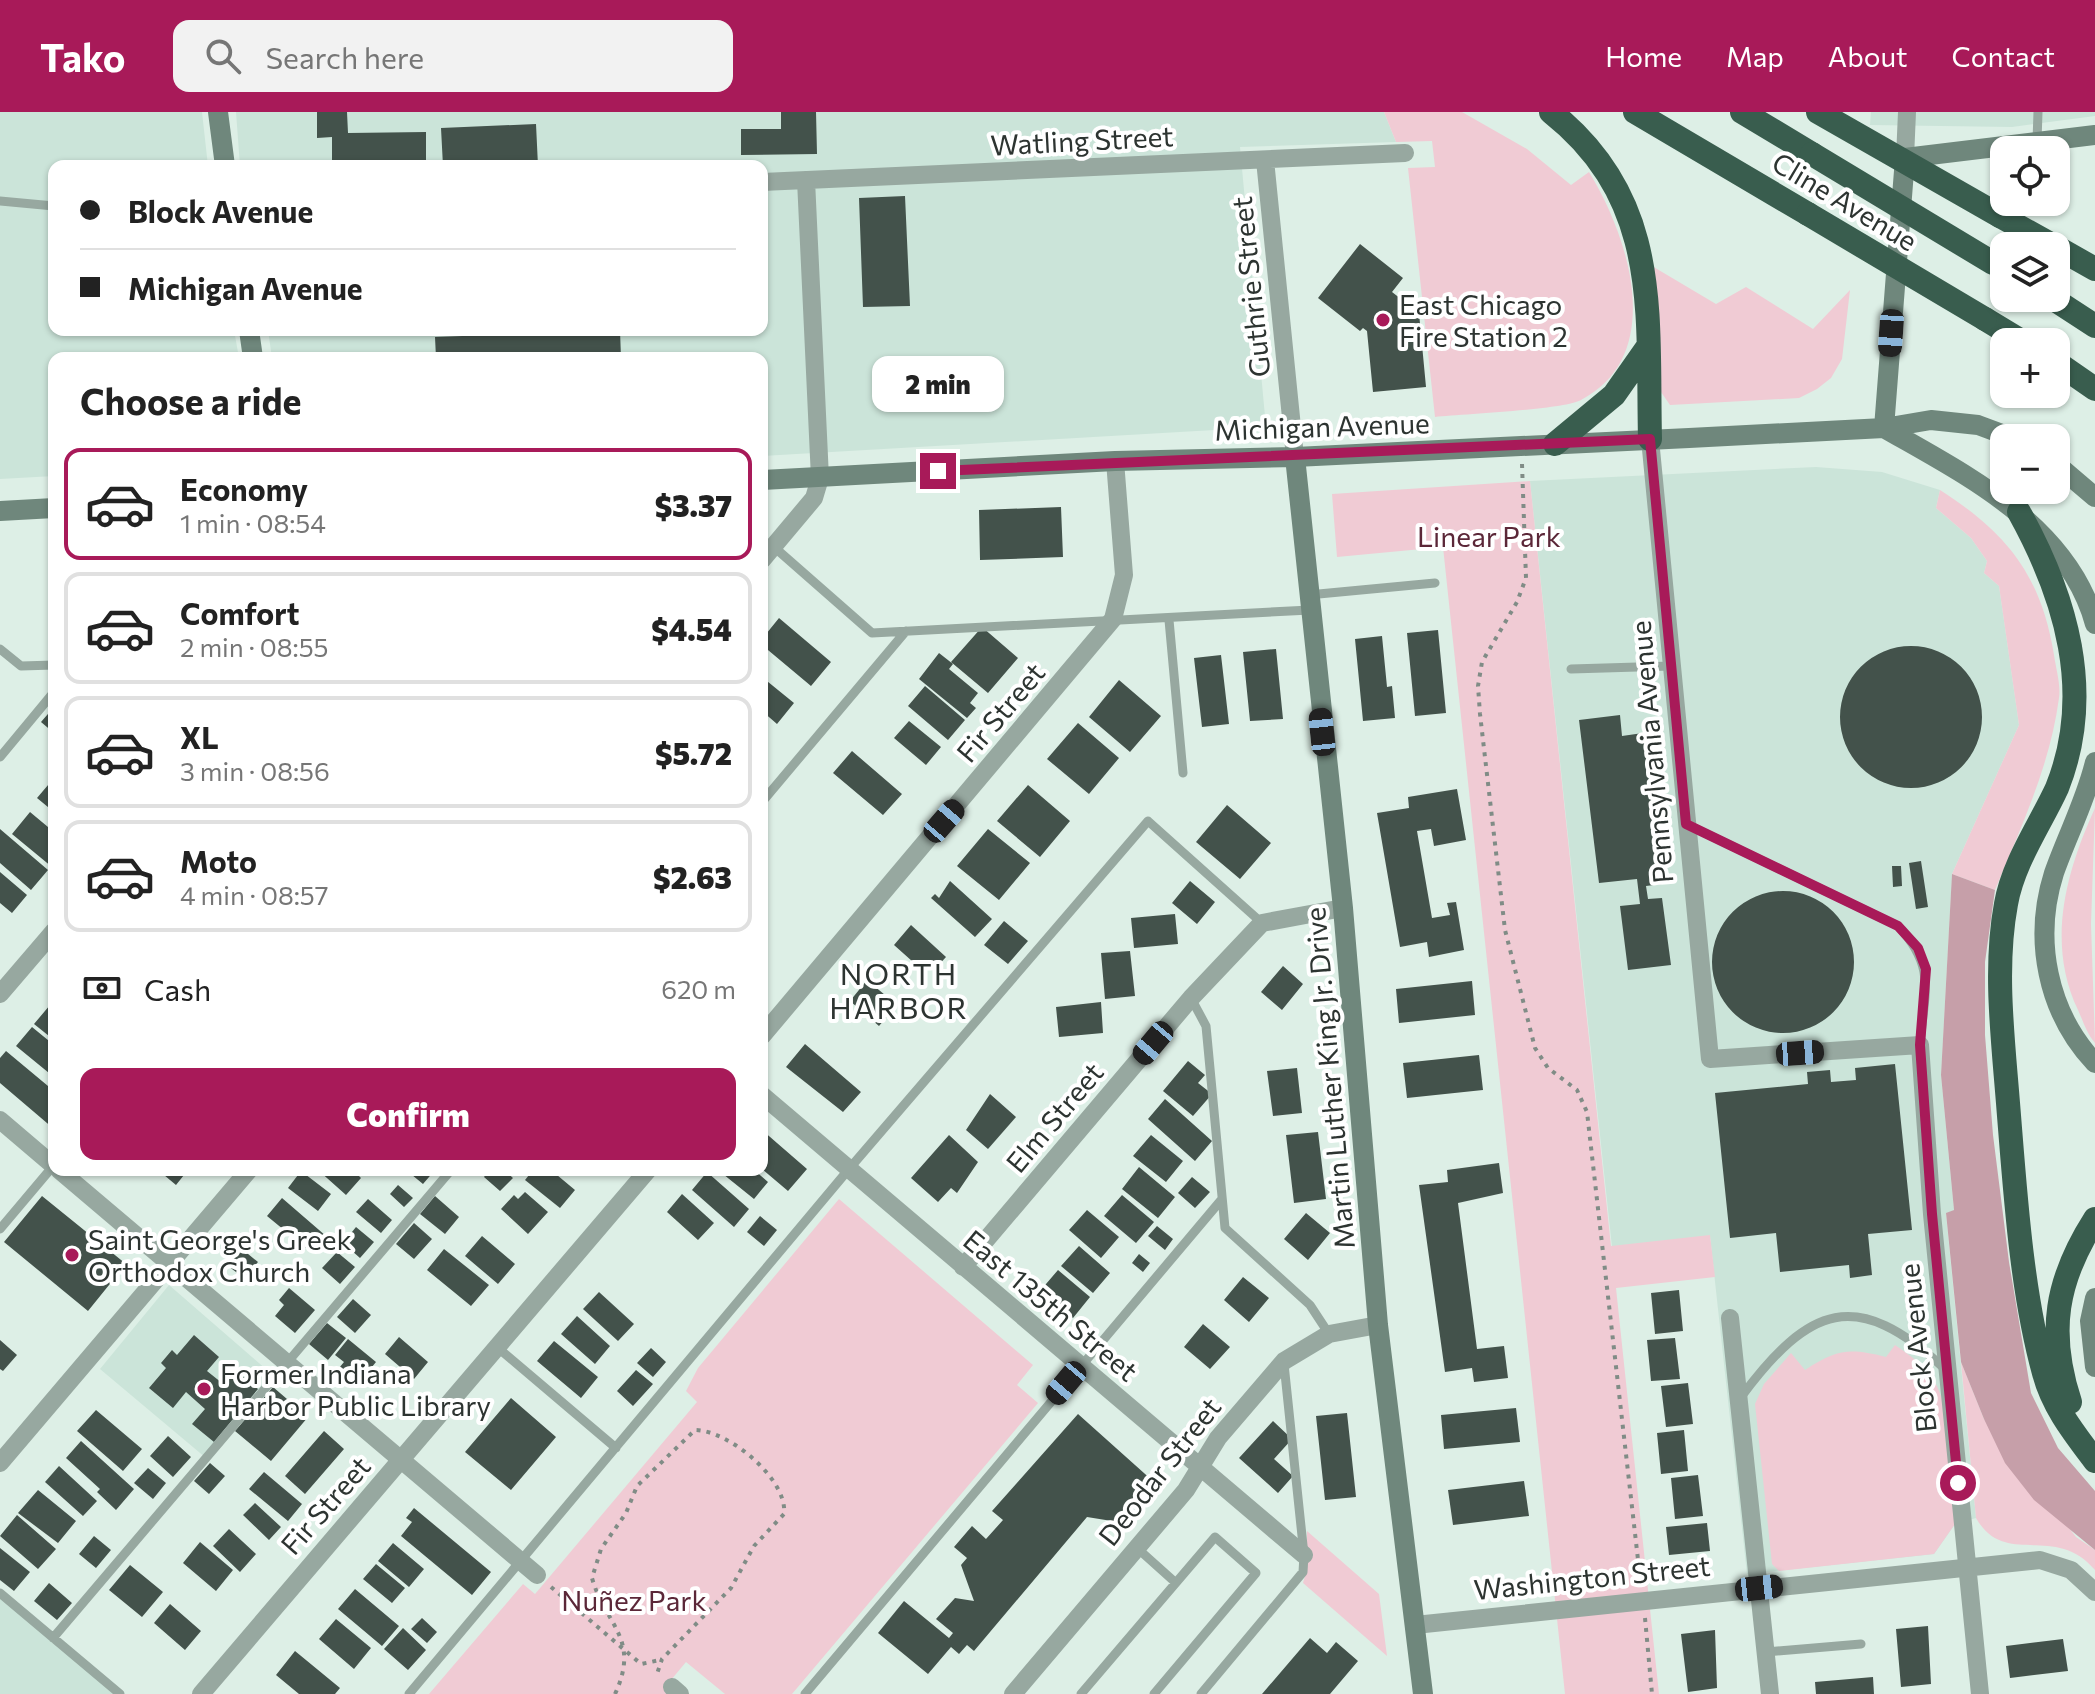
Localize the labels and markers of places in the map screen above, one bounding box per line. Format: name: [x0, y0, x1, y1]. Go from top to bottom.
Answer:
place label: East Chicago Fire Station 2: [1399, 287, 1568, 353]
marker: East Chicago Fire Station 2: [1374, 311, 1392, 329]
place label: Saint George's Greek Orthodox Church: [88, 1222, 352, 1288]
marker: Saint George's Greek Orthodox Church: [63, 1246, 81, 1264]
place label: Former Indiana Harbor Public Library: [220, 1356, 491, 1422]
marker: Former Indiana Harbor Public Library: [195, 1380, 213, 1398]

